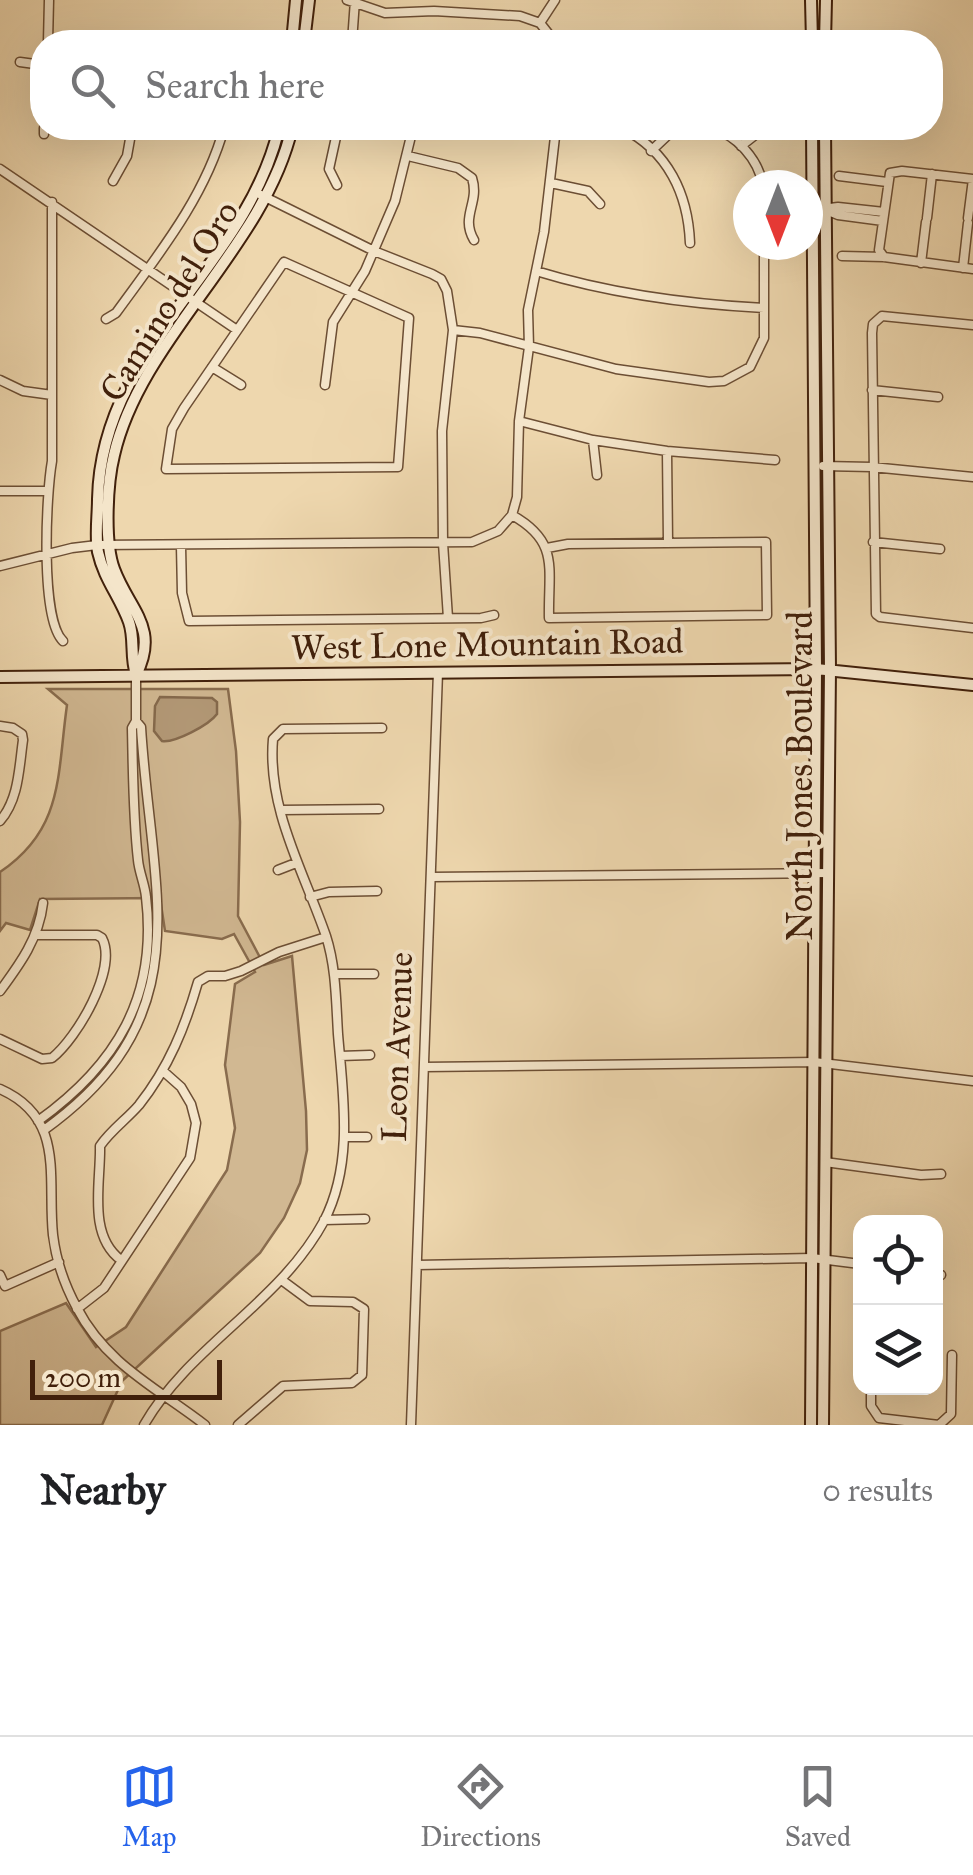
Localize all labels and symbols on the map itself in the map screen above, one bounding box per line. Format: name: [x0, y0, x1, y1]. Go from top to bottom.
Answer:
north arrow: [733, 170, 823, 260]
street label: Camino del Oro: [91, 193, 248, 410]
street label: North Jones Boulevard: [779, 611, 822, 941]
street label: West Lone Mountain Road: [290, 620, 684, 669]
street label: Leon Avenue: [373, 951, 422, 1143]
scale bar: [30, 1355, 222, 1400]

